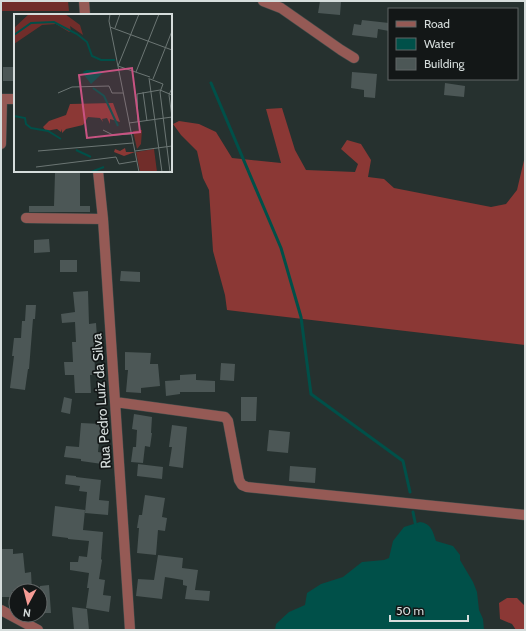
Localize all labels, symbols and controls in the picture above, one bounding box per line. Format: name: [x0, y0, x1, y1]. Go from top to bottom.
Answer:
legend: [388, 8, 518, 80]
inset map: [14, 14, 172, 172]
text: Road: [424, 16, 450, 31]
text: Water: [424, 36, 455, 51]
text: Building: [424, 56, 466, 71]
street label: Rua Pedro Luiz da Silva: [87, 332, 115, 469]
north arrow: [8, 583, 48, 623]
scale bar: [390, 597, 468, 623]
text: 50 m: [396, 603, 424, 618]
text: N: [22, 606, 31, 620]

